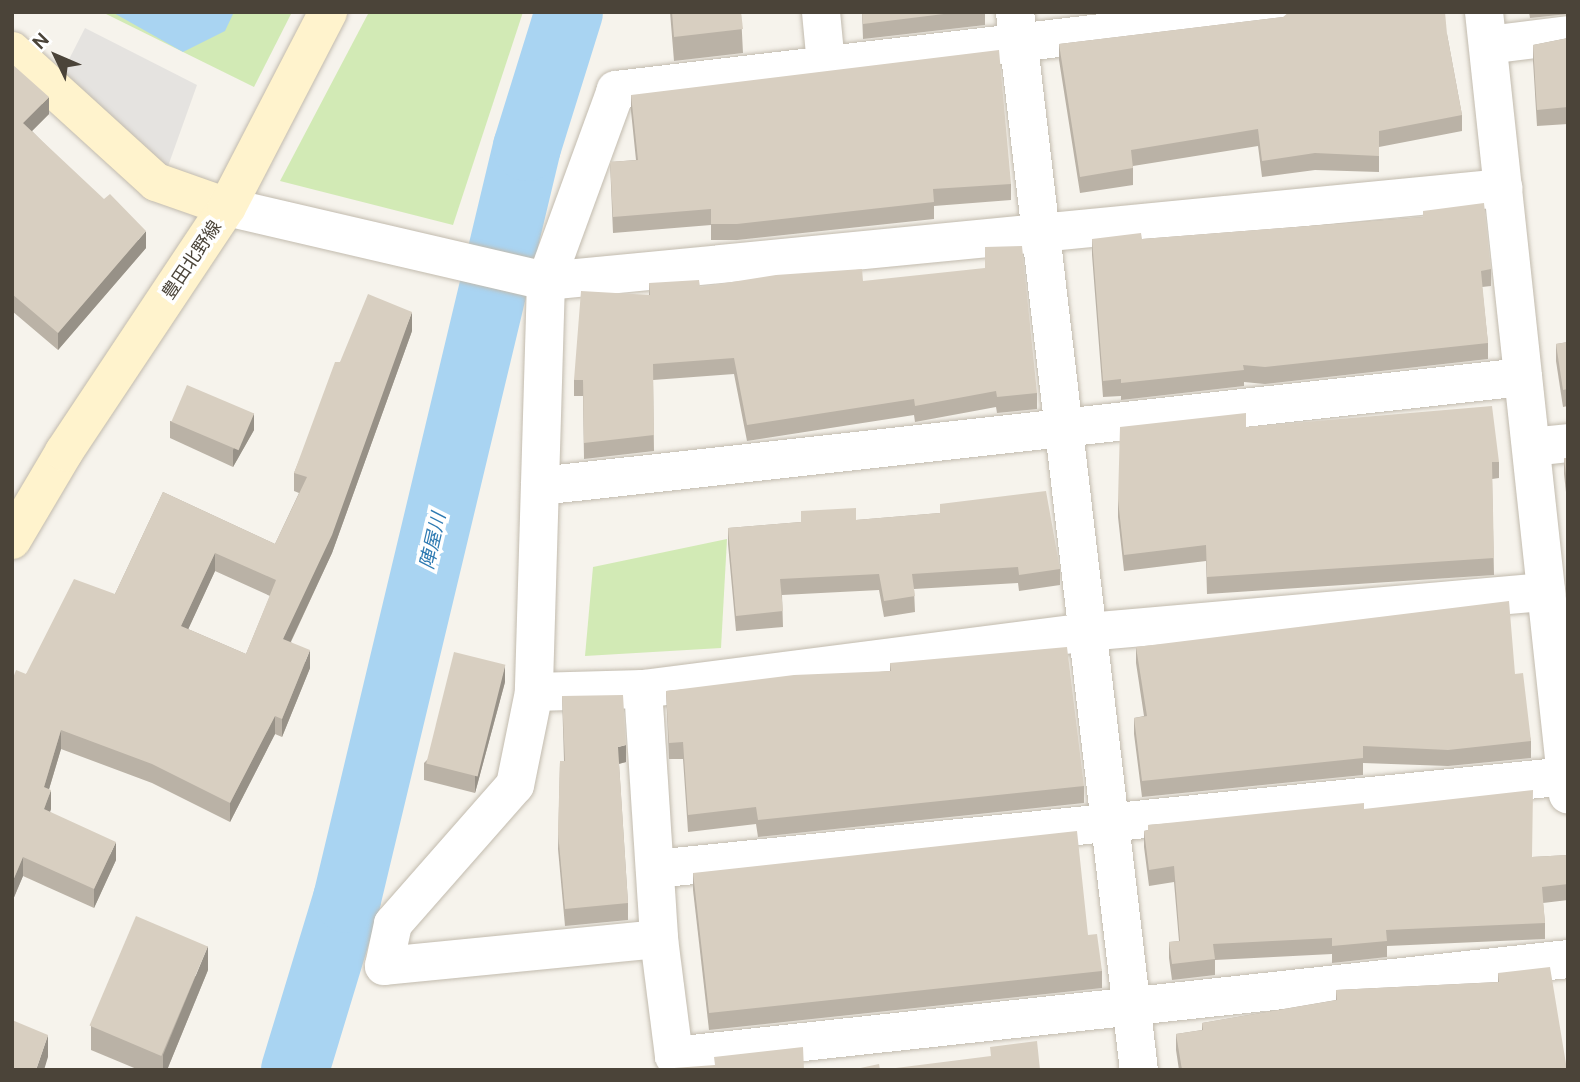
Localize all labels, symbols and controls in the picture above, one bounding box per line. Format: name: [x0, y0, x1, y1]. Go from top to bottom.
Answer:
north arrow: [21, 21, 91, 91]
text: N: [27, 27, 54, 55]
street label: 豊田北野線: [158, 217, 226, 303]
water label: 陣屋川: [415, 511, 451, 571]

